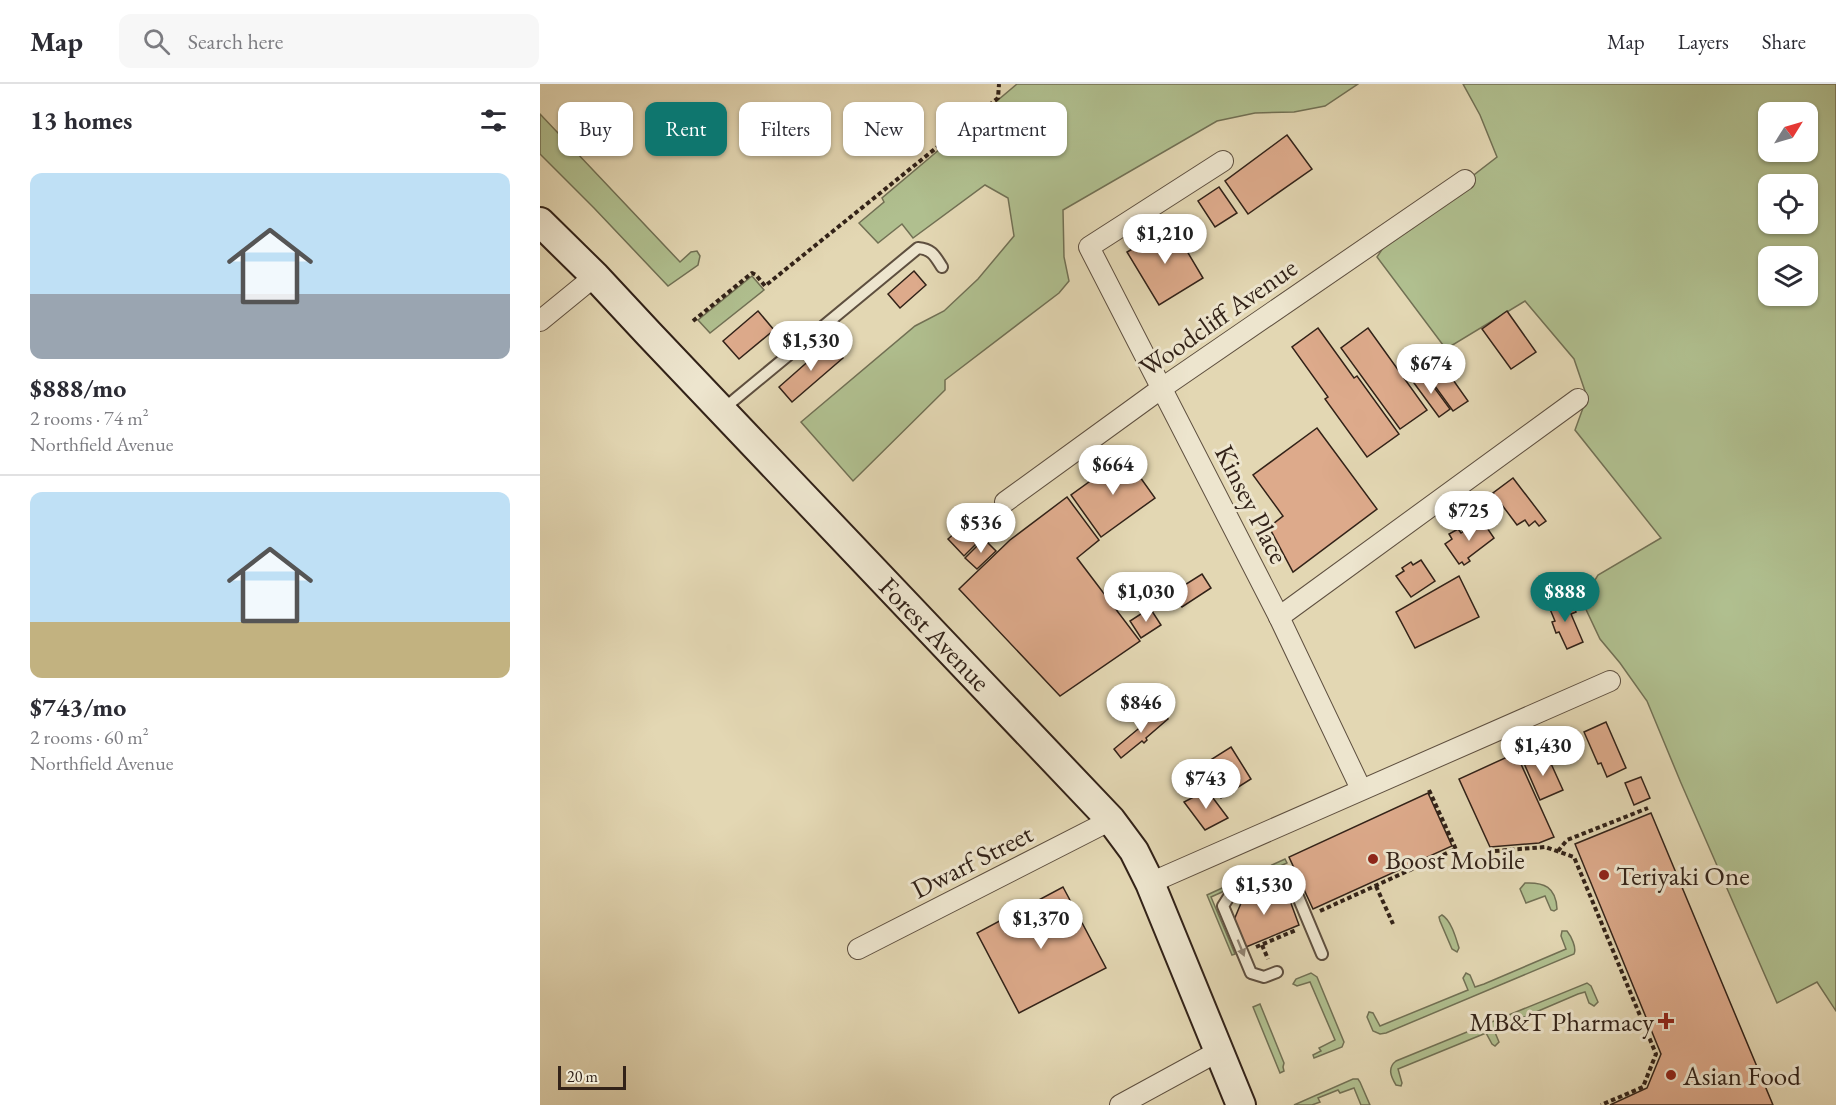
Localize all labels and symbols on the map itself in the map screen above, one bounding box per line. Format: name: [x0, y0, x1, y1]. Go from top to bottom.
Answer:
north arrow: [1758, 102, 1818, 162]
pin: $1,210: [1116, 214, 1214, 265]
street label: Woodcliff Avenue: [1132, 250, 1304, 384]
pin: $1,530: [762, 321, 860, 372]
pin: $674: [1395, 344, 1467, 395]
street label: Kinsey Place: [1207, 439, 1297, 569]
pin: $664: [1077, 445, 1149, 496]
pin: $725: [1433, 491, 1505, 542]
pin: $536: [945, 503, 1017, 554]
street label: Forest Avenue: [872, 569, 998, 699]
pin: $1,030: [1097, 572, 1195, 623]
pin: $888: [1529, 572, 1601, 623]
pin: $846: [1105, 683, 1177, 734]
pin: $1,430: [1494, 726, 1592, 777]
pin: $743: [1170, 759, 1242, 810]
street label: Dwarf Street: [905, 815, 1039, 906]
place label: Boost Mobile: [1385, 842, 1525, 877]
marker: Boost Mobile: [1366, 852, 1380, 866]
place label: Teriyaki One: [1616, 858, 1750, 893]
pin: $1,530: [1215, 865, 1313, 916]
marker: Teriyaki One: [1597, 868, 1611, 882]
pin: $1,370: [992, 899, 1090, 950]
one-way arrow: [1236, 940, 1246, 958]
place label: MB&T Pharmacy: [1469, 1004, 1654, 1039]
marker: MB&T Pharmacy: [1659, 1014, 1673, 1028]
place label: Asian Food: [1682, 1058, 1801, 1093]
scale bar: [558, 1063, 626, 1090]
marker: Asian Food: [1664, 1068, 1678, 1082]

